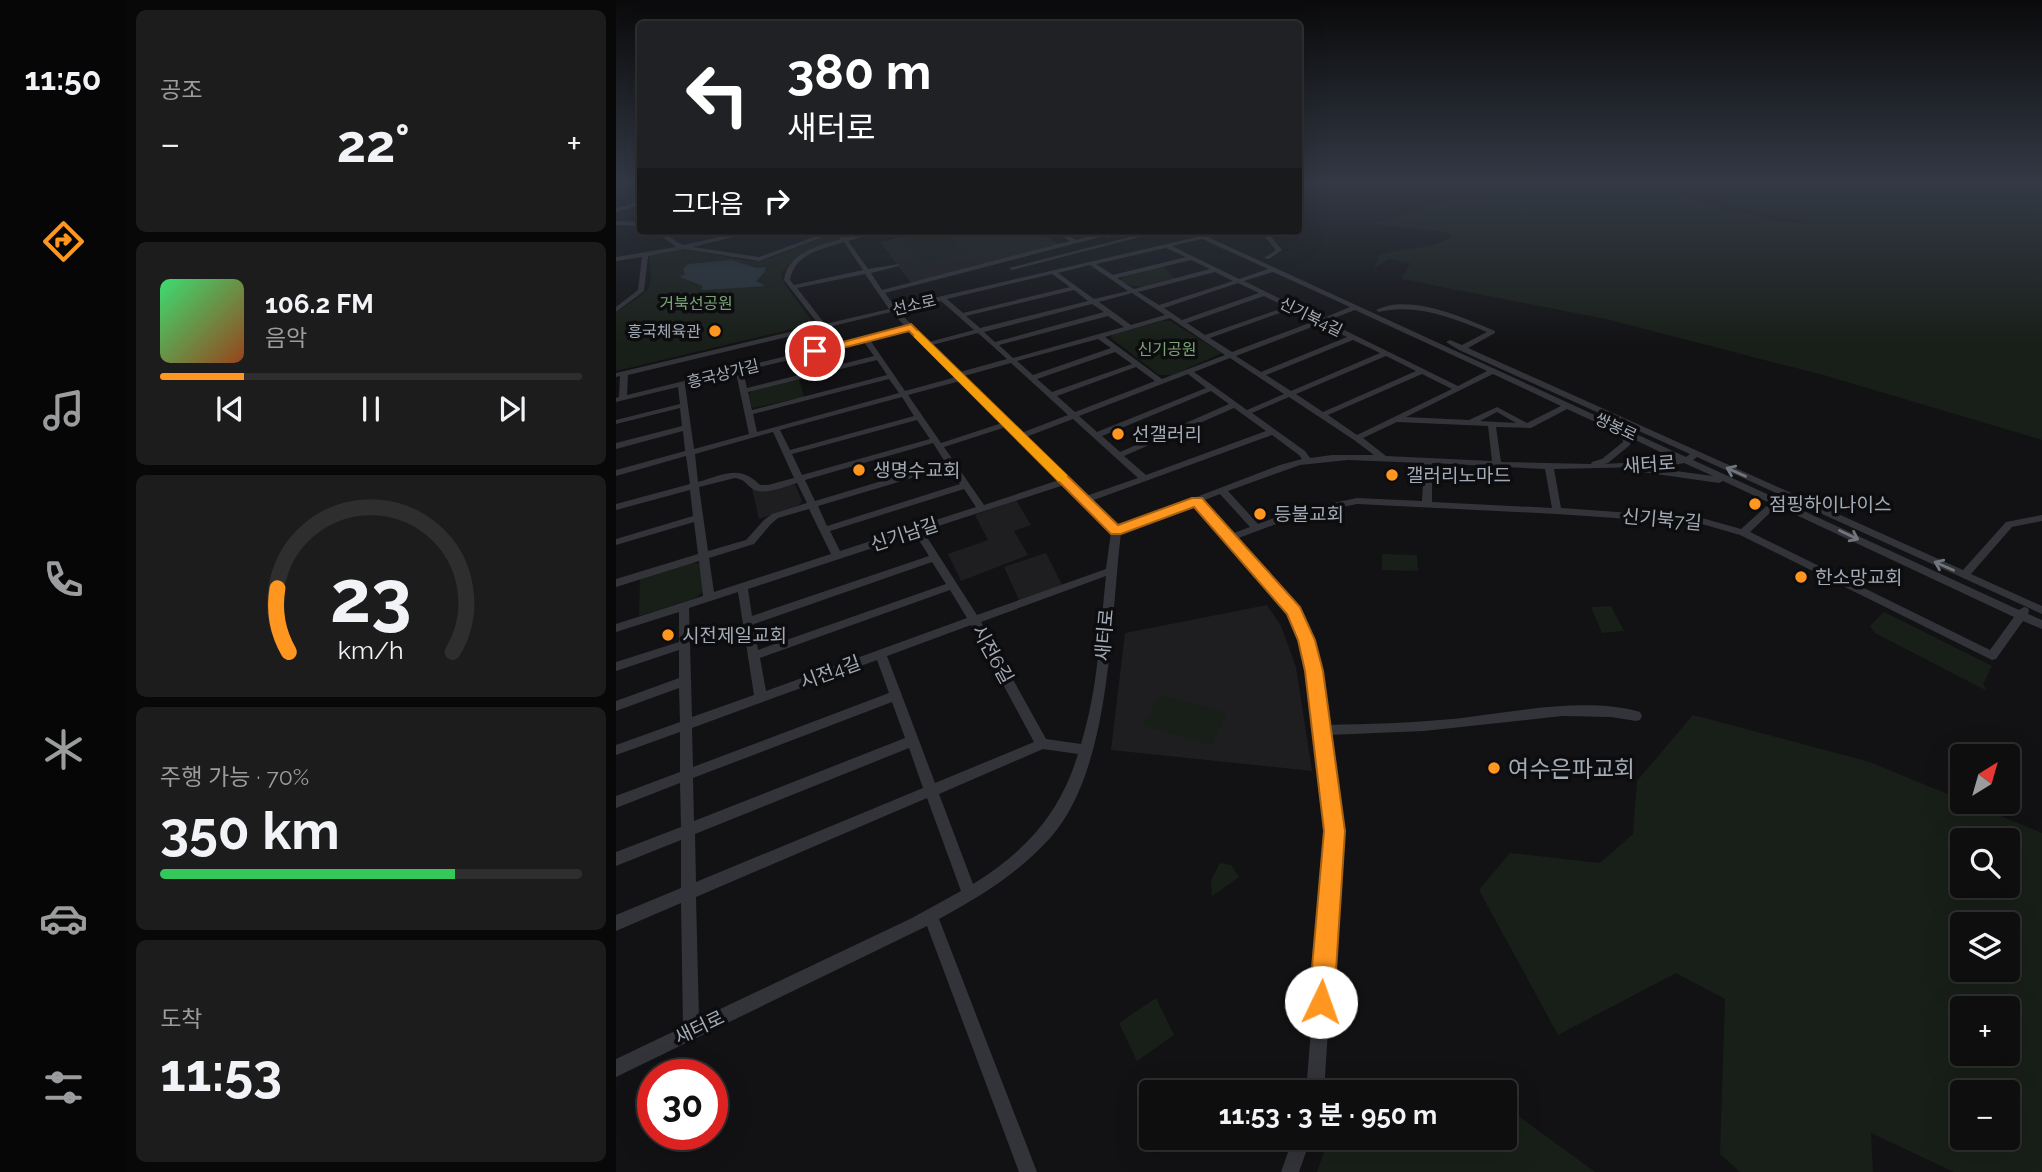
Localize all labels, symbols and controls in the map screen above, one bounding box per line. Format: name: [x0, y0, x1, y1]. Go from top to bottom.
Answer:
text: 380 m: [787, 43, 931, 100]
icon: left: [672, 49, 763, 140]
text: 11:50: [25, 60, 101, 97]
text: 공조: [160, 76, 202, 103]
text: 새터로: [787, 109, 875, 146]
text: 22°: [337, 113, 410, 174]
text: −: [160, 121, 180, 166]
text: +: [566, 121, 582, 166]
icon: right: [758, 182, 796, 220]
text: 그다음: [672, 189, 744, 219]
icon: directions: [39, 217, 88, 266]
text: 106.2 FM: [265, 289, 374, 319]
street label: 선소로: [890, 291, 938, 319]
park label: 거북선공원: [659, 294, 733, 313]
street label: 신기북4길: [1276, 294, 1346, 340]
pin: [785, 321, 845, 381]
place label: 흥국체육관: [627, 322, 701, 341]
marker: 흥국체육관: [707, 323, 723, 339]
text: 음악: [265, 324, 307, 351]
icon: arrive: [796, 332, 834, 370]
park label: 신기공원: [1138, 340, 1196, 359]
street label: 흥국상가길: [685, 356, 761, 392]
icon: music: [39, 386, 88, 435]
icon: previous: [211, 390, 249, 428]
icon: pause: [352, 390, 390, 428]
icon: next: [493, 390, 531, 428]
street label: 쌍봉로: [1592, 409, 1640, 445]
place label: 선갤러리: [1132, 423, 1202, 445]
marker: 선갤러리: [1110, 426, 1126, 442]
street label: 새터로: [1622, 451, 1676, 477]
place label: 생명수교회: [873, 459, 960, 481]
marker: 생명수교회: [851, 462, 867, 478]
place label: 갤러리노마드: [1406, 464, 1511, 486]
one-way arrow: [1726, 465, 1748, 478]
marker: 갤러리노마드: [1384, 467, 1400, 483]
place label: 점핑하이나이스: [1769, 493, 1891, 515]
marker: 점핑하이나이스: [1747, 496, 1763, 512]
place label: 등불교회: [1274, 503, 1344, 525]
street label: 신기북7길: [1621, 505, 1703, 533]
marker: 등불교회: [1252, 506, 1268, 522]
street label: 신기남길: [867, 513, 941, 555]
one-way arrow: [1837, 529, 1859, 542]
text: 23: [330, 554, 412, 639]
icon: phone: [39, 555, 88, 604]
one-way arrow: [1934, 559, 1955, 572]
place label: 한소망교회: [1815, 566, 1902, 588]
marker: 한소망교회: [1793, 569, 1809, 585]
street label: 새터로: [1091, 608, 1117, 662]
street label: 시전6길: [968, 621, 1018, 687]
place label: 시전제일교회: [682, 624, 787, 646]
marker: 시전제일교회: [660, 627, 676, 643]
text: km/h: [338, 635, 404, 665]
street label: 시전4길: [797, 651, 863, 693]
icon: climate: [39, 725, 88, 774]
north arrow: [1950, 744, 2020, 814]
map controls: [1950, 744, 2020, 1150]
place label: 여수은파교회: [1508, 755, 1635, 782]
marker: 여수은파교회: [1486, 760, 1502, 776]
text: 주행 가능 · 70%: [160, 763, 309, 790]
text: 350 km: [160, 800, 340, 861]
button: search: [1950, 828, 2020, 898]
icon: car: [39, 894, 88, 943]
button: layers: [1950, 912, 2020, 982]
position arrow: [1284, 965, 1358, 1039]
button: +: [1950, 996, 2020, 1066]
text: 도착: [160, 1005, 202, 1032]
street label: 새터로: [671, 1006, 727, 1048]
text: 11:53: [160, 1042, 282, 1103]
speed limit sign: 30: [637, 1059, 728, 1150]
icon: filters: [39, 1063, 88, 1112]
button: −: [1950, 1080, 2020, 1150]
text: 11:53 · 3 분 · 950 m: [1219, 1100, 1437, 1130]

